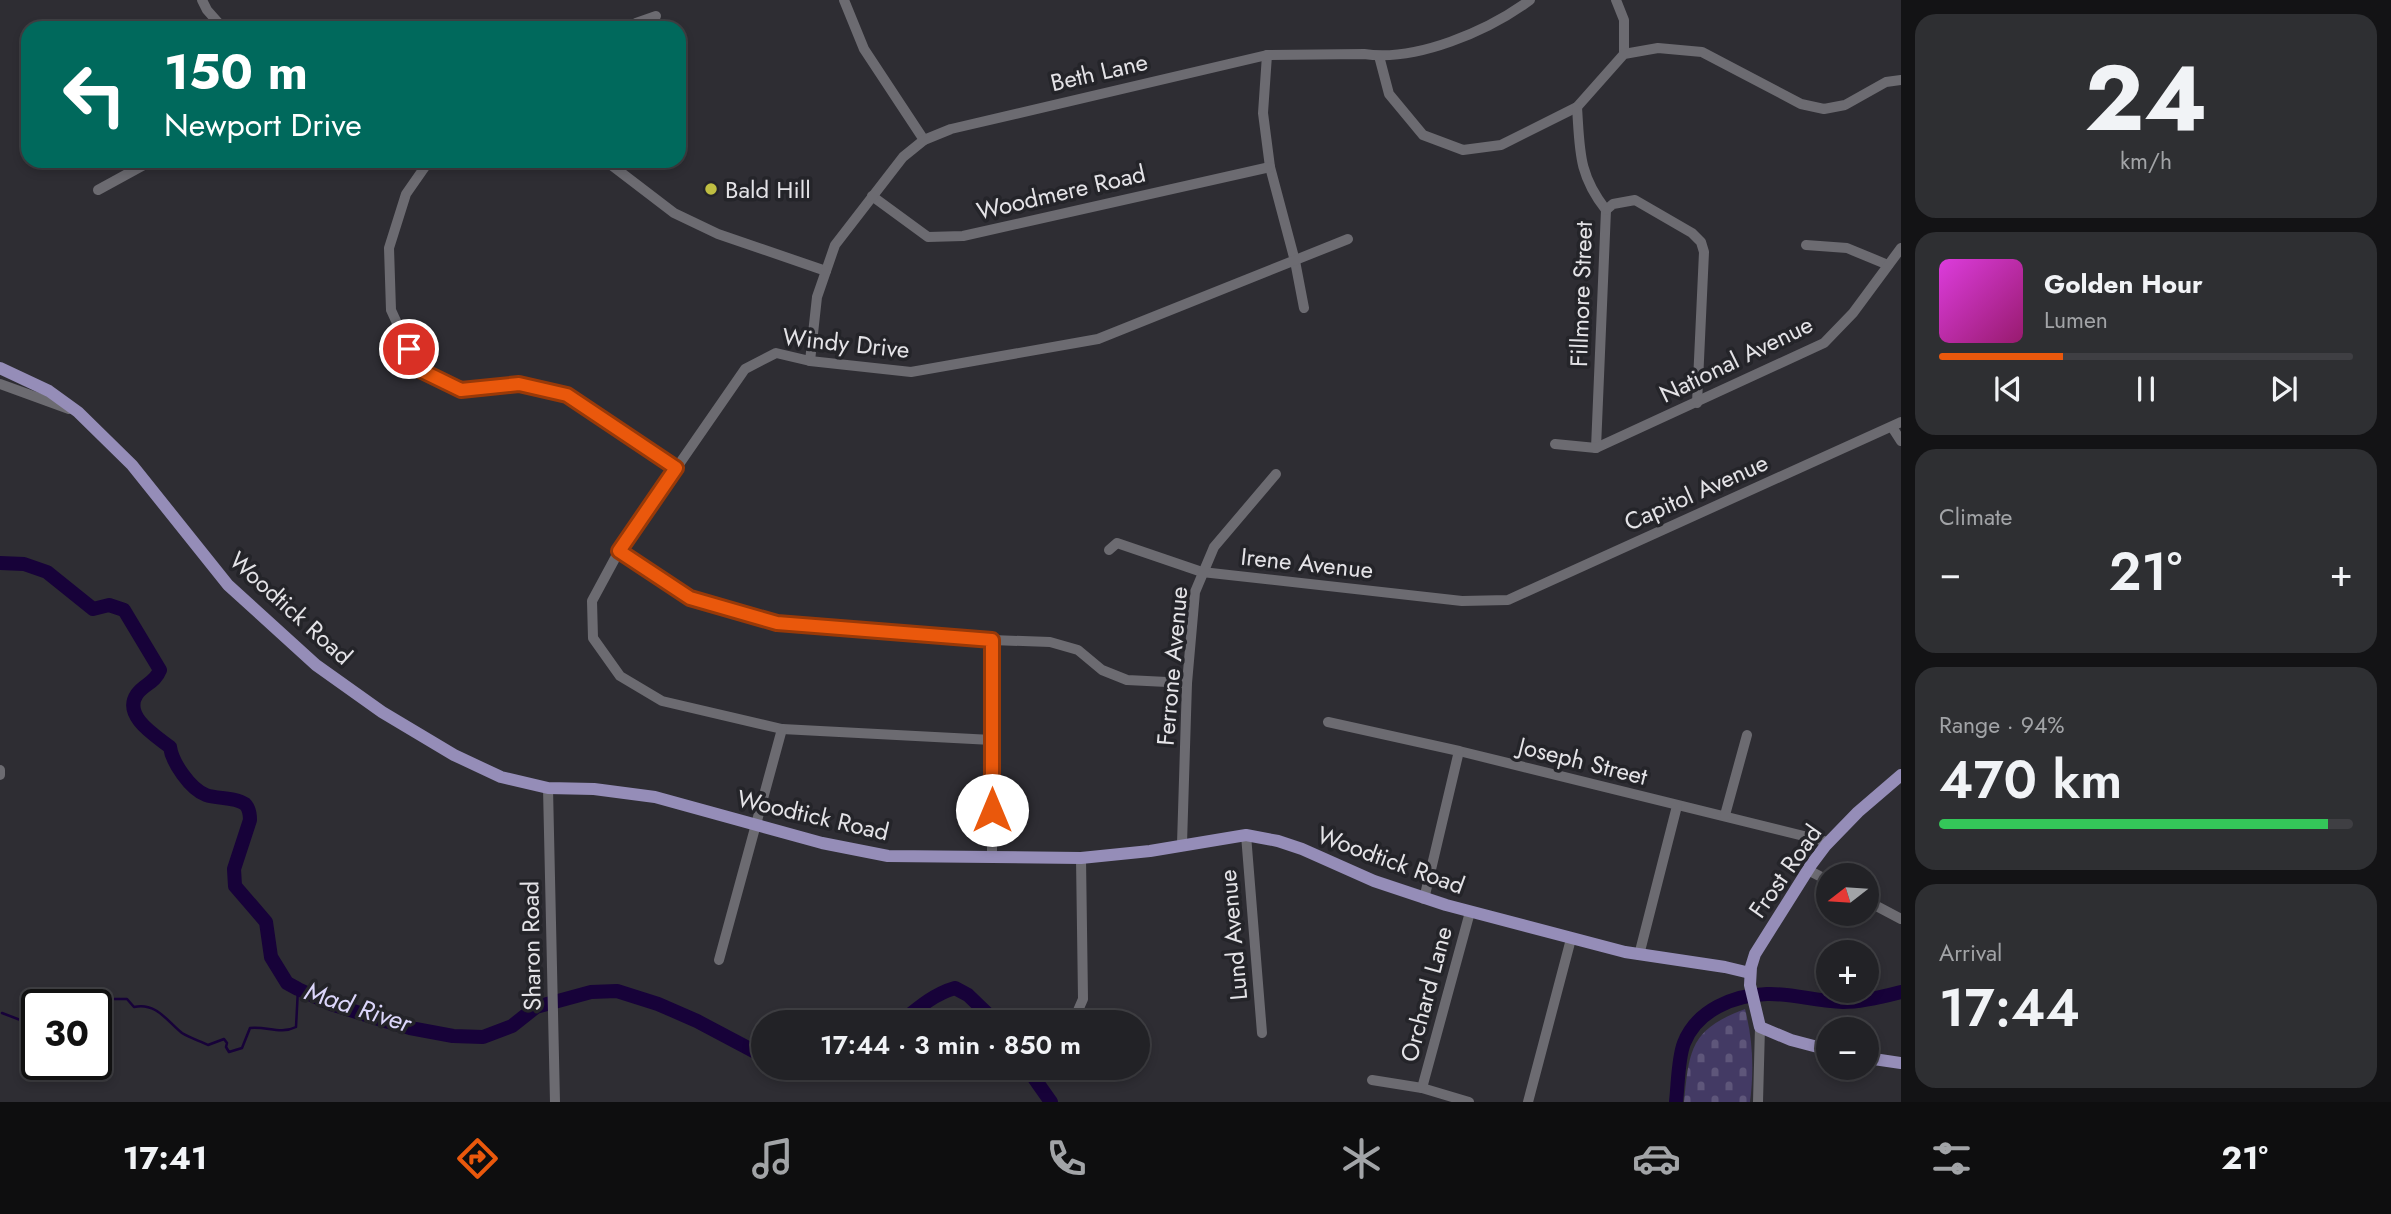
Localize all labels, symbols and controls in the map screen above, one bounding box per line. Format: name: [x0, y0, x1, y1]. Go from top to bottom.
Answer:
text: 24: [2084, 33, 2208, 164]
text: 150 m: [164, 37, 308, 107]
street label: Beth Lane: [1047, 44, 1151, 100]
icon: left: [49, 49, 140, 140]
text: Newport Drive: [164, 102, 362, 148]
text: km/h: [2120, 144, 2172, 178]
street label: Woodmere Road: [973, 156, 1149, 228]
place label: Bald Hill: [725, 172, 811, 207]
marker: Bald Hill: [703, 181, 719, 197]
street label: Fillmore Street: [1561, 220, 1601, 367]
text: Golden Hour: [2044, 265, 2203, 303]
text: Lumen: [2044, 303, 2108, 337]
street label: National Avenue: [1653, 307, 1819, 411]
pin: [379, 319, 439, 379]
street label: Windy Drive: [781, 319, 911, 367]
icon: arrive: [390, 330, 428, 368]
icon: previous: [1989, 370, 2027, 408]
icon: pause: [2127, 370, 2165, 408]
icon: next: [2265, 370, 2303, 408]
street label: Capitol Avenue: [1618, 445, 1774, 539]
text: Climate: [1939, 500, 2012, 534]
text: 21°: [2109, 534, 2182, 610]
street label: Irene Avenue: [1239, 539, 1375, 587]
street label: Woodtick Road: [222, 543, 360, 673]
text: −: [1939, 545, 1961, 600]
text: +: [2330, 545, 2353, 600]
street label: Ferrone Avenue: [1148, 585, 1196, 747]
text: Range · 94%: [1939, 708, 2065, 742]
street label: Joseph Street: [1512, 727, 1651, 794]
text: 470 km: [1939, 742, 2122, 818]
position arrow: [955, 773, 1029, 847]
street label: Woodtick Road: [734, 781, 892, 849]
street label: Woodtick Road: [1312, 817, 1470, 903]
street label: Frost Road: [1740, 817, 1830, 925]
north arrow: [1816, 863, 1880, 926]
map controls: [1816, 863, 1879, 1080]
street label: Lund Avenue: [1210, 868, 1256, 1002]
street label: Sharon Road: [512, 881, 550, 1011]
street label: Orchard Lane: [1391, 922, 1461, 1066]
text: Arrival: [1939, 936, 2002, 970]
button: +: [1816, 940, 1879, 1003]
text: 17:44: [1939, 970, 2080, 1046]
water label: Mad River: [300, 972, 417, 1042]
speed limit sign: 30: [21, 989, 112, 1080]
button: −: [1816, 1017, 1879, 1080]
text: 17:44 · 3 min · 850 m: [820, 1026, 1081, 1064]
icon: directions: [453, 1134, 502, 1183]
icon: music: [748, 1134, 797, 1183]
icon: phone: [1042, 1134, 1091, 1183]
icon: climate: [1337, 1134, 1386, 1183]
icon: car: [1632, 1134, 1681, 1183]
icon: filters: [1927, 1134, 1976, 1183]
text: 17:41: [123, 1135, 207, 1181]
text: 21°: [2221, 1135, 2268, 1181]

